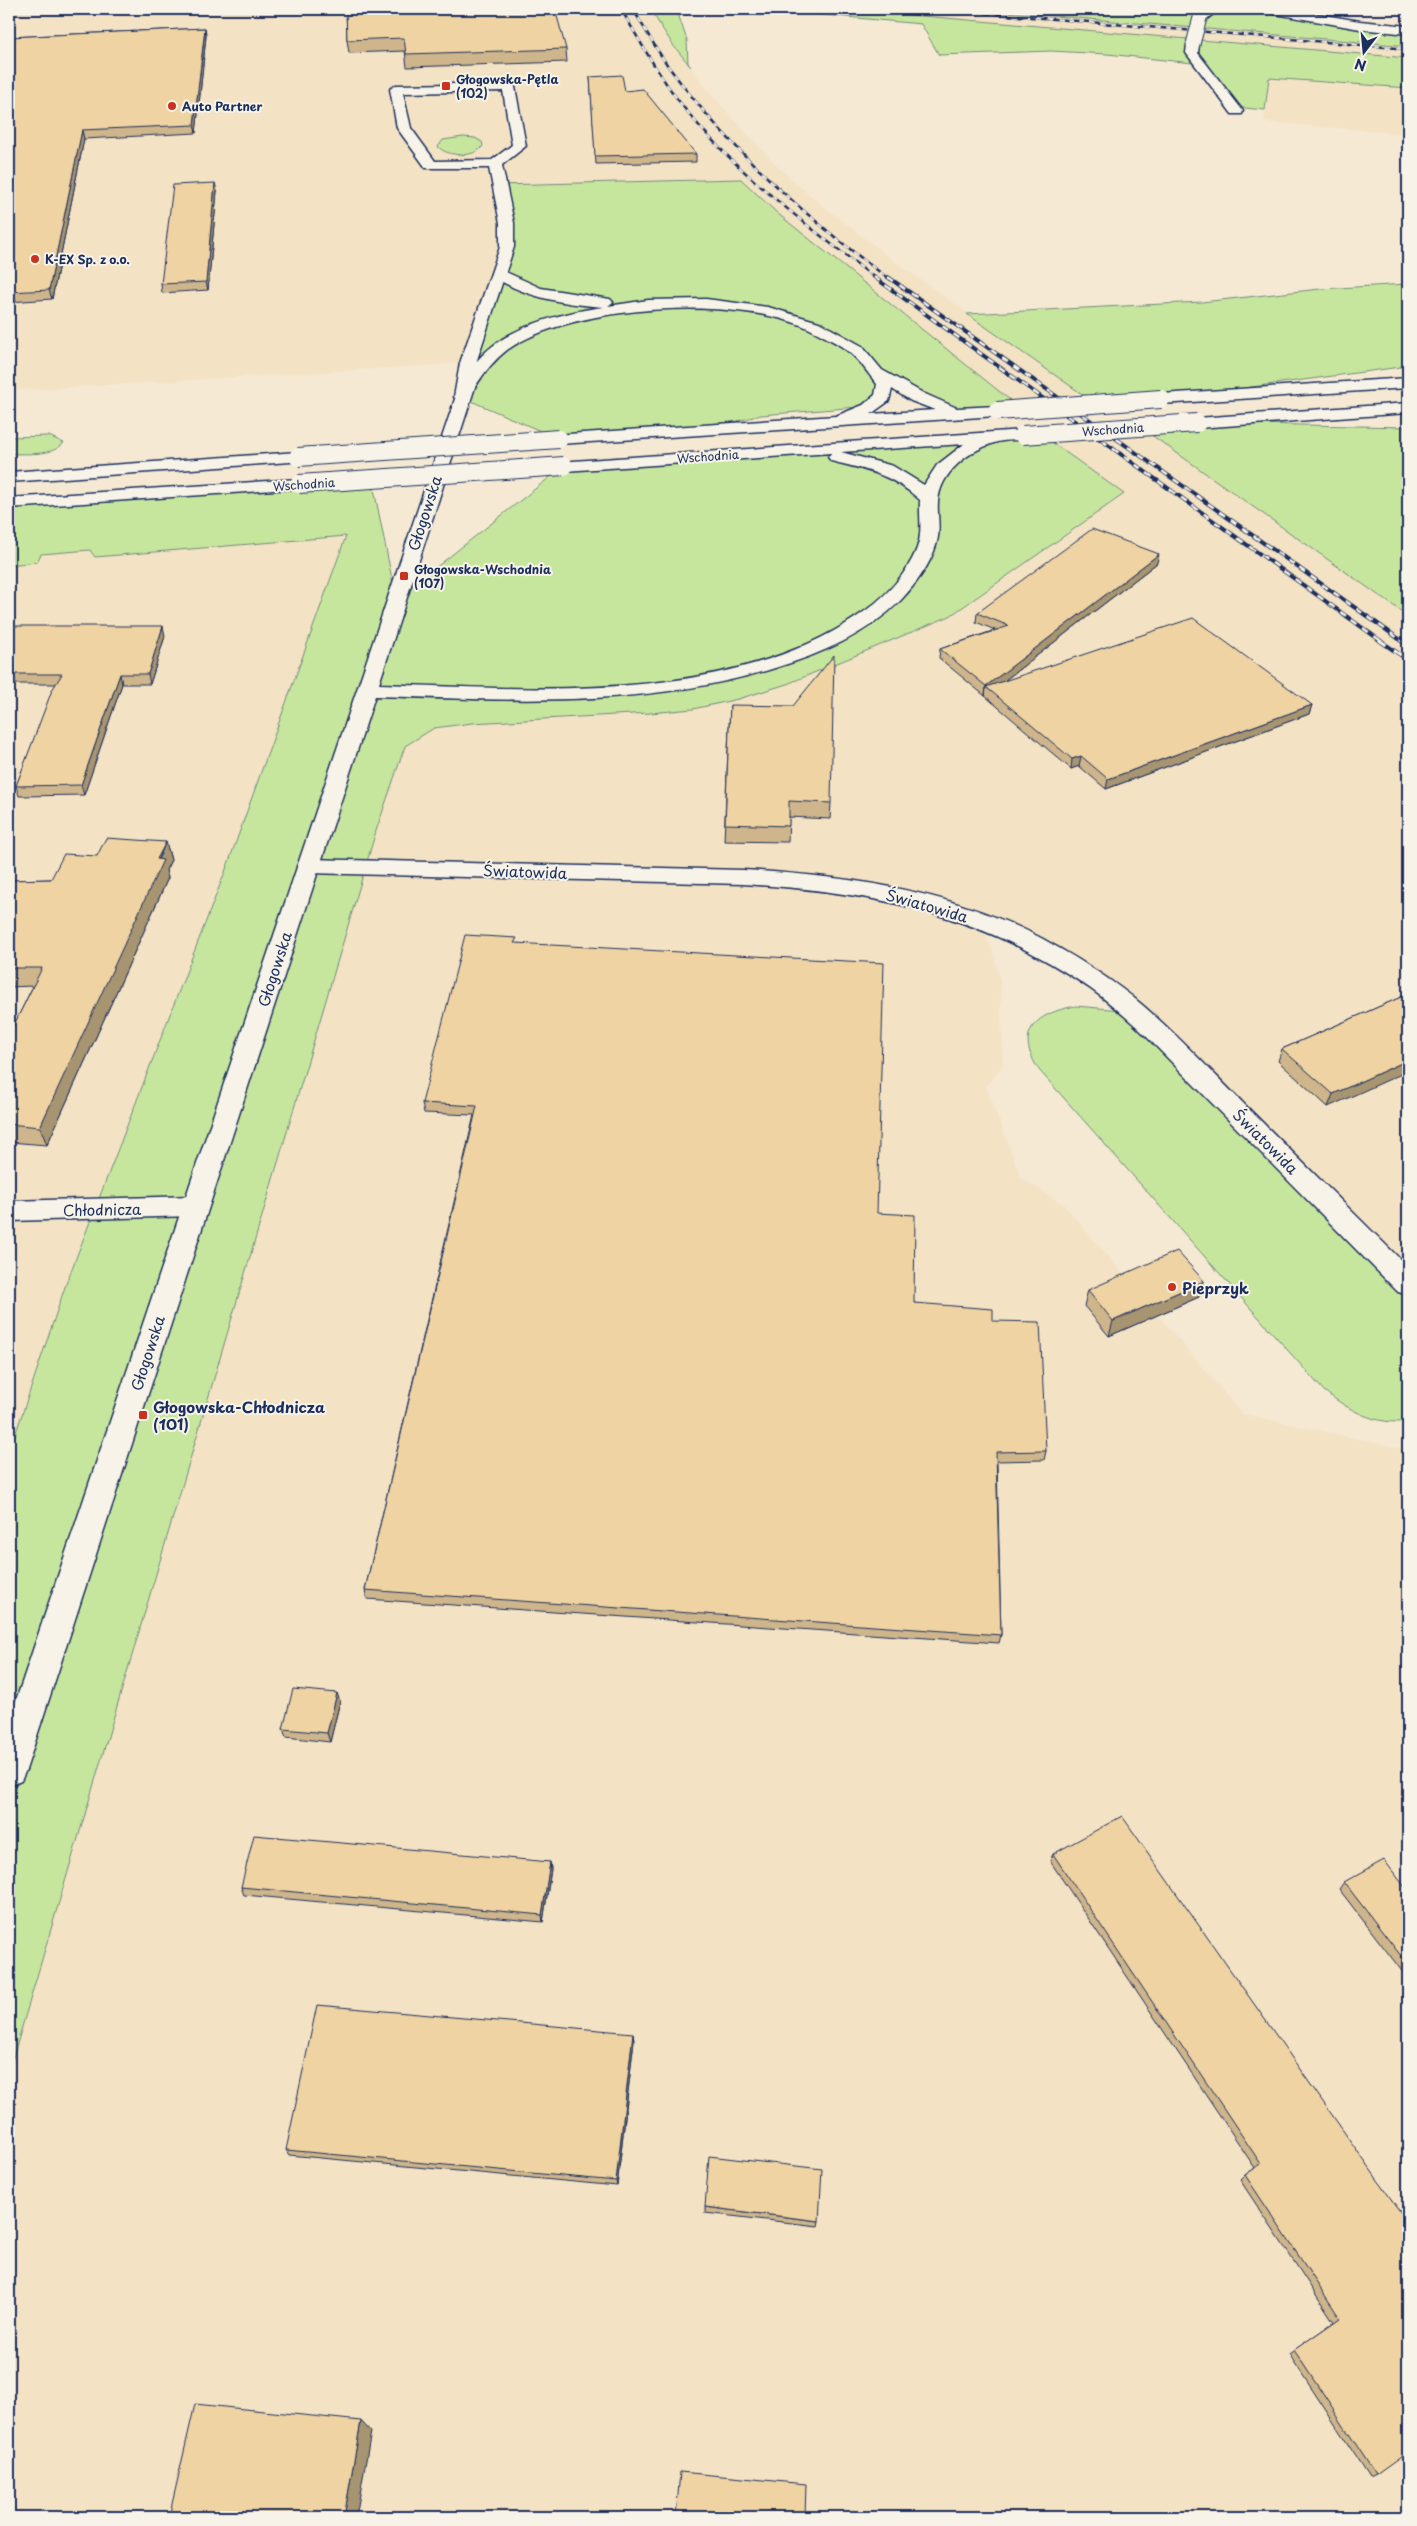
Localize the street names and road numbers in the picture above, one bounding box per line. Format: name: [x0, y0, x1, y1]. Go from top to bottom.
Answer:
street label: Wschodnia: [1081, 418, 1145, 440]
street label: Wschodnia: [676, 445, 740, 467]
street label: Głogowska: [401, 472, 447, 554]
street label: Wschodnia: [272, 473, 336, 495]
street label: Światowida: [482, 858, 568, 884]
street label: Światowida: [883, 882, 971, 928]
street label: Głogowska: [251, 928, 297, 1010]
street label: Światowida: [1228, 1103, 1304, 1179]
street label: Chłodnicza: [63, 1197, 142, 1221]
street label: Głogowska: [124, 1312, 170, 1394]

